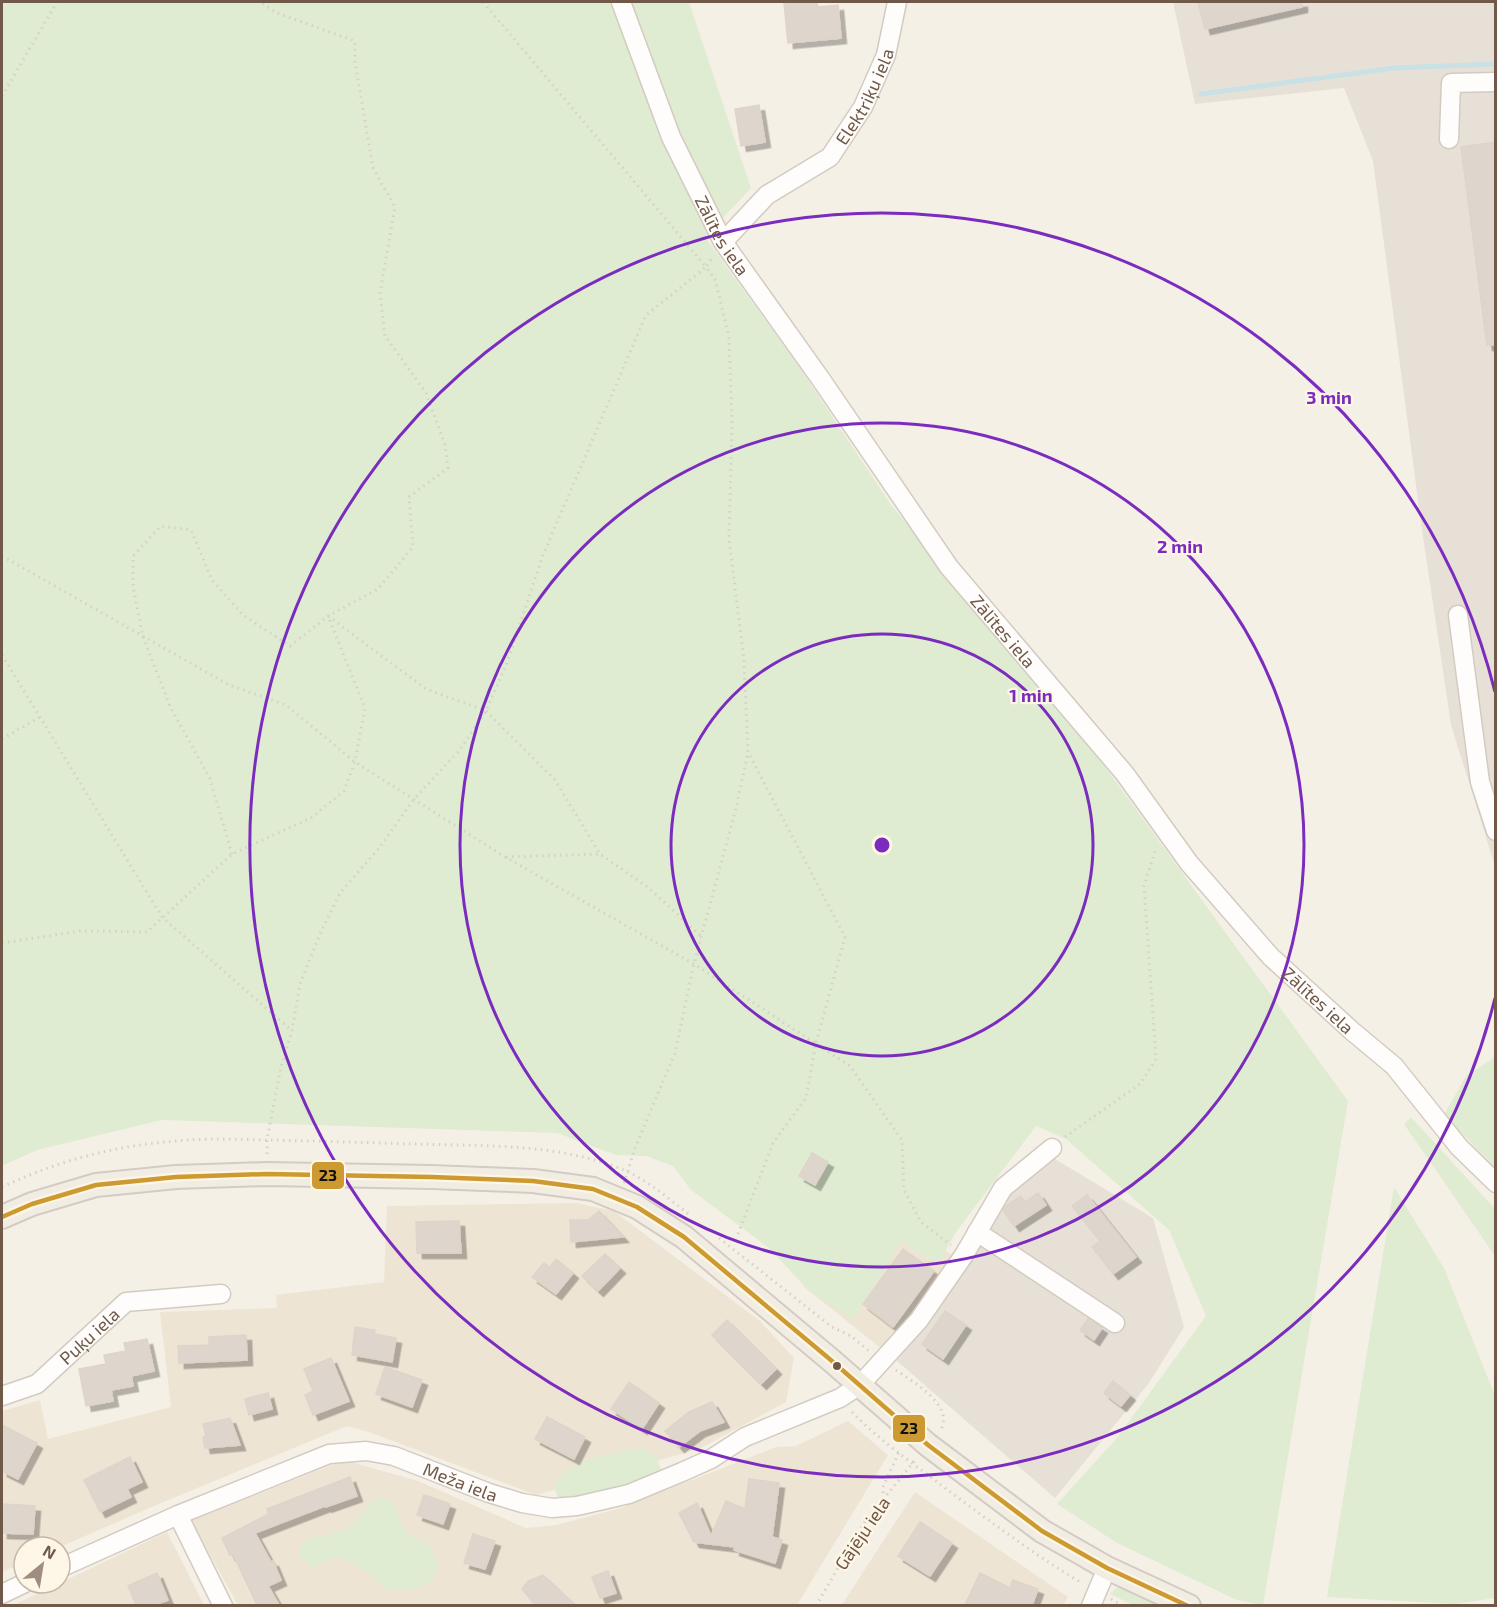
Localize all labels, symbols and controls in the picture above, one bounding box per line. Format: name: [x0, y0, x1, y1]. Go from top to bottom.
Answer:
street label: Elektriķu iela: [830, 47, 898, 149]
street label: Zālītes iela: [691, 192, 754, 280]
text: 3 min: [1306, 386, 1352, 408]
text: 2 min: [1157, 535, 1203, 557]
street label: Zālītes iela: [966, 590, 1041, 672]
text: 1 min: [1009, 684, 1053, 706]
centre of rings: [872, 835, 892, 855]
street label: Zālītes iela: [1278, 962, 1358, 1038]
line badge: 23: [311, 1161, 345, 1190]
text: 23: [319, 1165, 337, 1184]
street label: Puķu iela: [55, 1303, 124, 1369]
unlabelled marker: [831, 1360, 843, 1372]
line badge: 23: [892, 1414, 926, 1443]
text: 23: [900, 1418, 918, 1437]
street label: Meža iela: [420, 1457, 500, 1506]
street label: Gājēju iela: [830, 1492, 894, 1574]
north arrow: [12, 1535, 72, 1595]
text: N: [40, 1540, 60, 1563]

